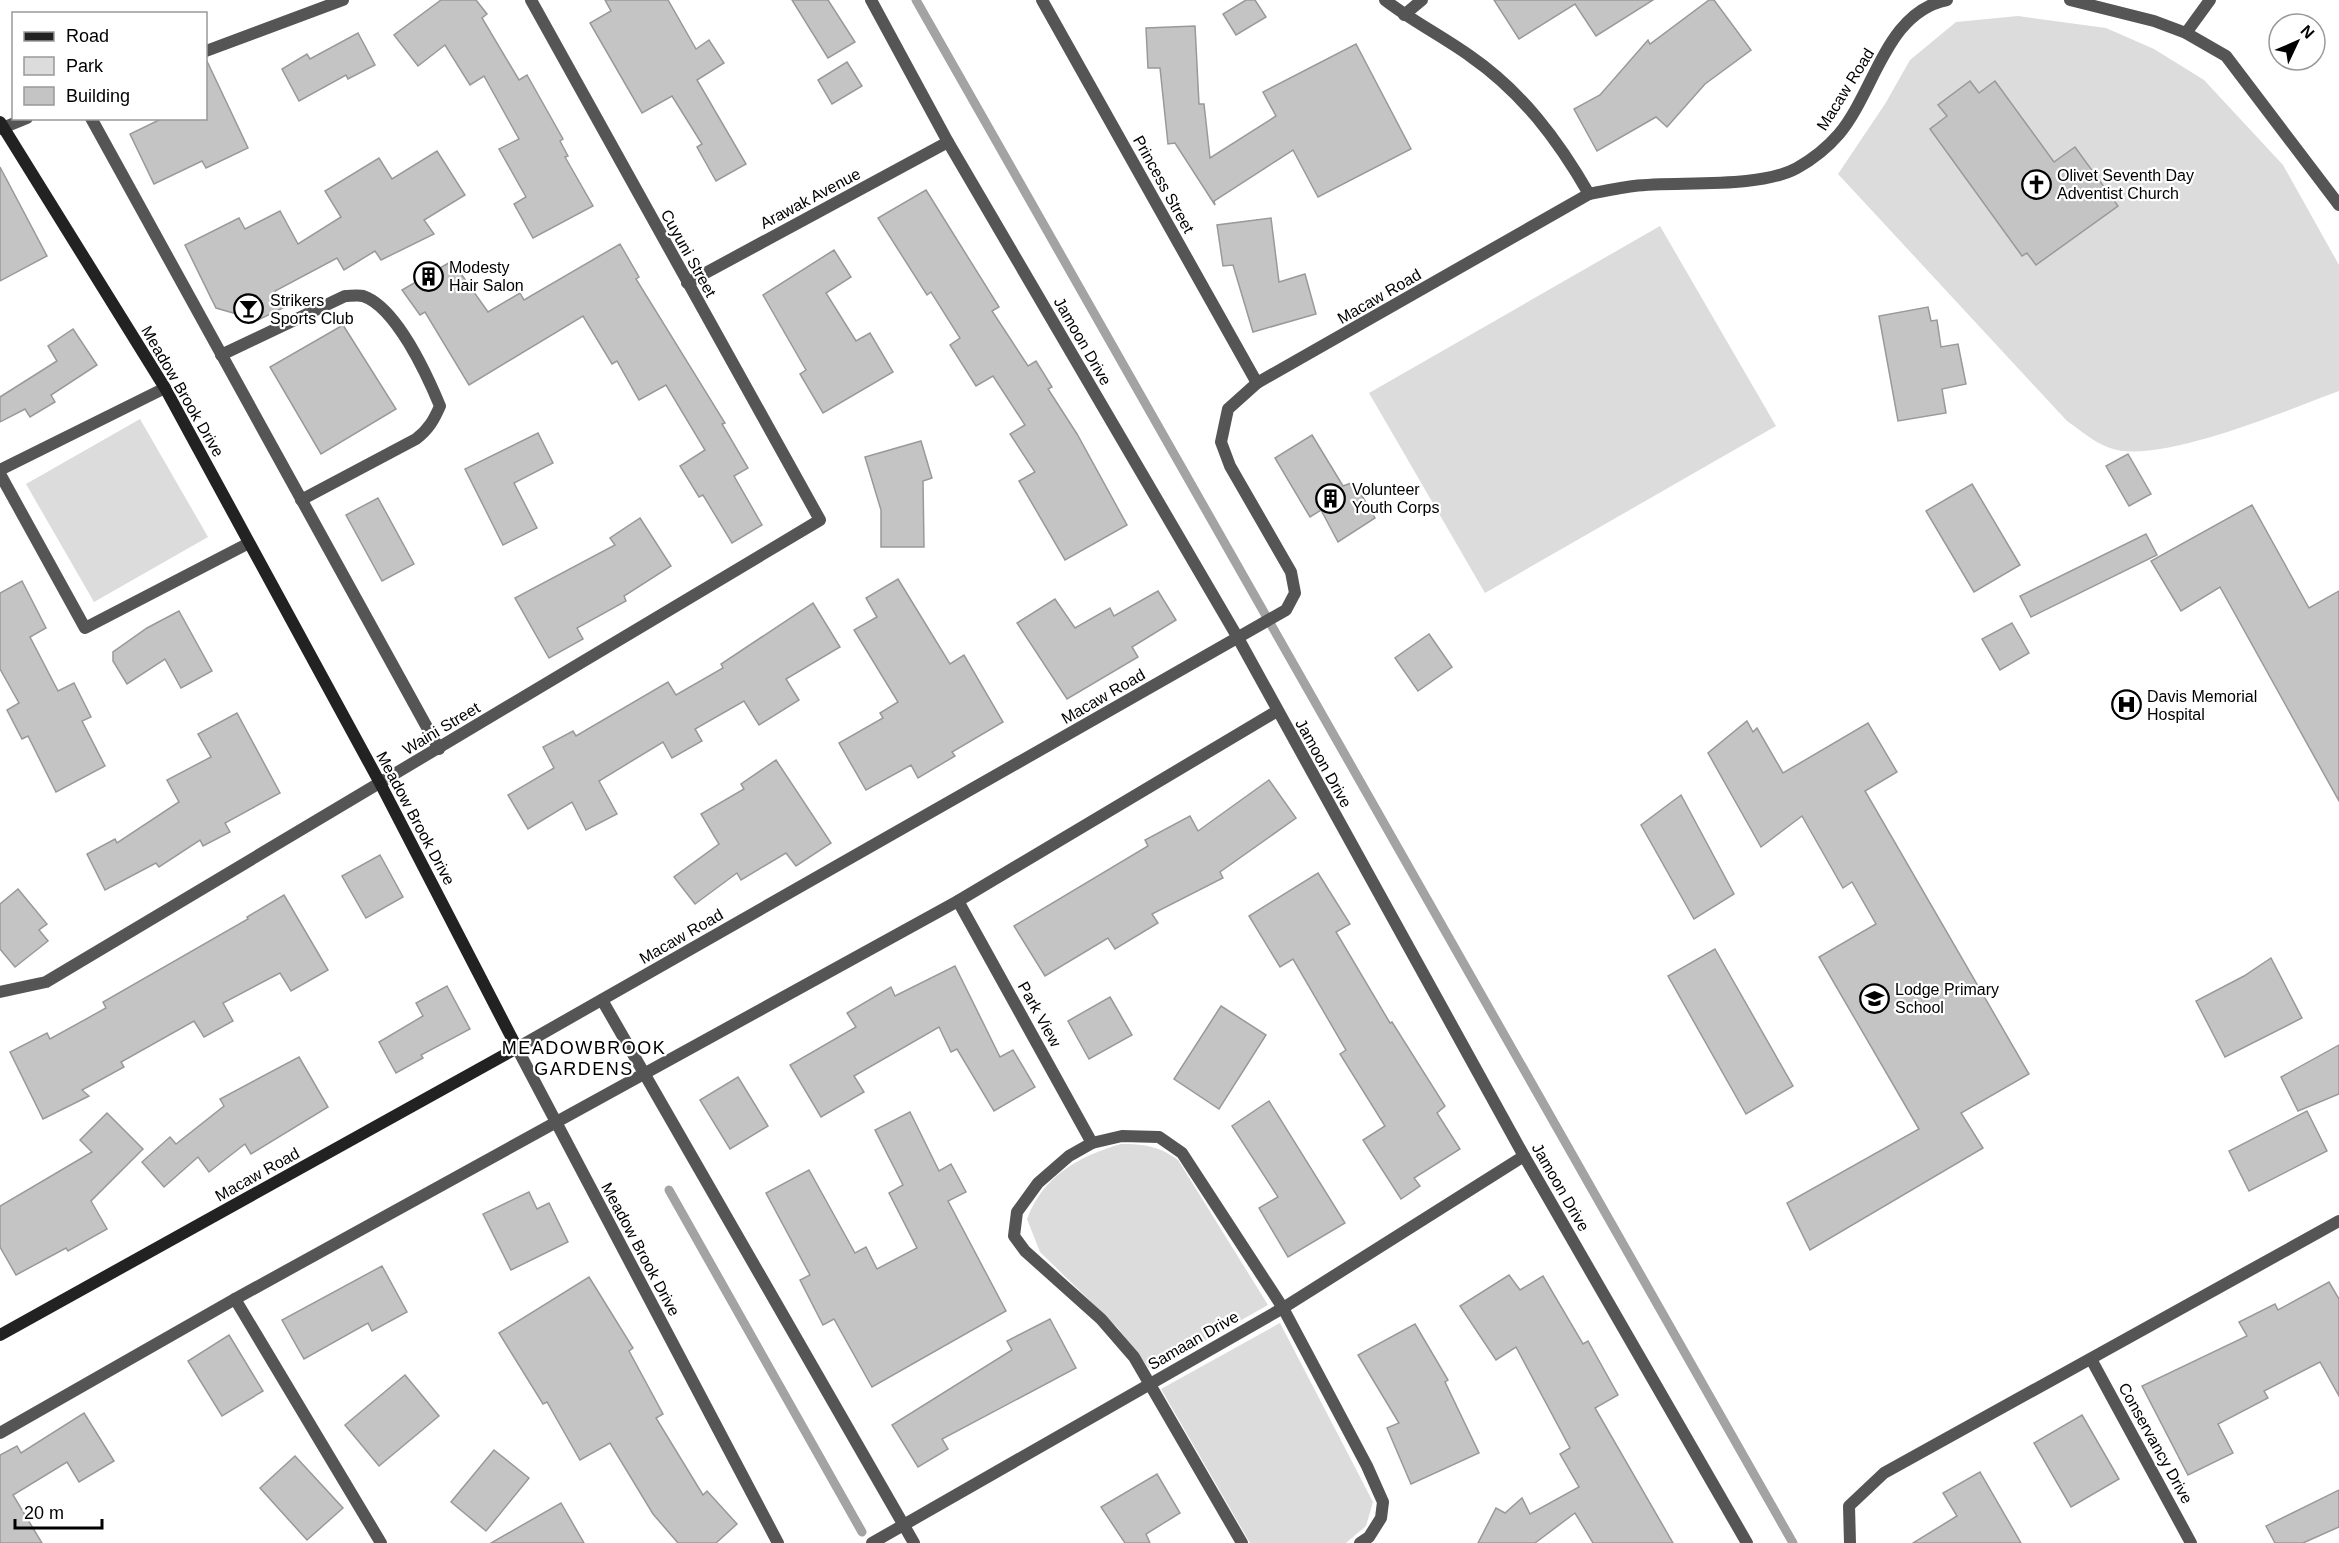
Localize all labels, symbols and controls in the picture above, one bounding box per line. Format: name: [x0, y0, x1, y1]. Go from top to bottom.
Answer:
legend: [12, 12, 207, 120]
north arrow: [2267, 12, 2327, 72]
text: N: [2297, 22, 2318, 42]
text: Road: [66, 26, 109, 46]
street label: Macaw Road: [1813, 45, 1877, 133]
text: Park: [66, 56, 104, 76]
text: Building: [66, 86, 130, 106]
street label: Princess Street: [1130, 133, 1198, 236]
street label: Arawak Avenue: [757, 165, 863, 232]
place label: Olivet Seventh Day Adventist Church: [2057, 167, 2194, 202]
church icon: Olivet Seventh Day Adventist Church: [2020, 168, 2052, 200]
street label: Cuyuni Street: [658, 207, 720, 300]
place label: Modesty Hair Salon: [449, 259, 524, 294]
building icon: Modesty Hair Salon: [412, 260, 444, 292]
street label: Macaw Road: [1335, 266, 1424, 327]
place label: Strikers Sports Club: [270, 292, 354, 327]
bar icon: Strikers Sports Club: [233, 293, 265, 325]
street label: Jamoon Drive: [1051, 294, 1115, 388]
street label: Meadow Brook Drive: [138, 323, 227, 460]
place label: Volunteer Youth Corps: [1352, 481, 1439, 516]
building icon: Volunteer Youth Corps: [1315, 482, 1347, 514]
street label: Macaw Road: [1059, 666, 1148, 727]
place label: Davis Memorial Hospital: [2147, 688, 2257, 723]
hospital icon: Davis Memorial Hospital: [2110, 689, 2142, 721]
street label: Waini Street: [400, 699, 483, 758]
street label: Jamoon Drive: [1292, 716, 1355, 811]
street label: Meadow Brook Drive: [373, 749, 458, 888]
street label: Macaw Road: [637, 906, 726, 967]
street label: Park View: [1015, 979, 1065, 1050]
place label: Lodge Primary School: [1895, 981, 1999, 1016]
school or university icon: Lodge Primary School: [1858, 982, 1890, 1014]
district label: MEADOWBROOK GARDENS: [502, 1038, 666, 1079]
street label: Jamoon Drive: [1529, 1140, 1593, 1234]
street label: Macaw Road: [212, 1144, 302, 1205]
street label: Meadow Brook Drive: [598, 1180, 683, 1319]
street label: Samaan Drive: [1145, 1308, 1241, 1373]
street label: Conservancy Drive: [2115, 1380, 2196, 1507]
scale bar: [15, 1492, 102, 1530]
text: 20 m: [24, 1503, 64, 1523]

